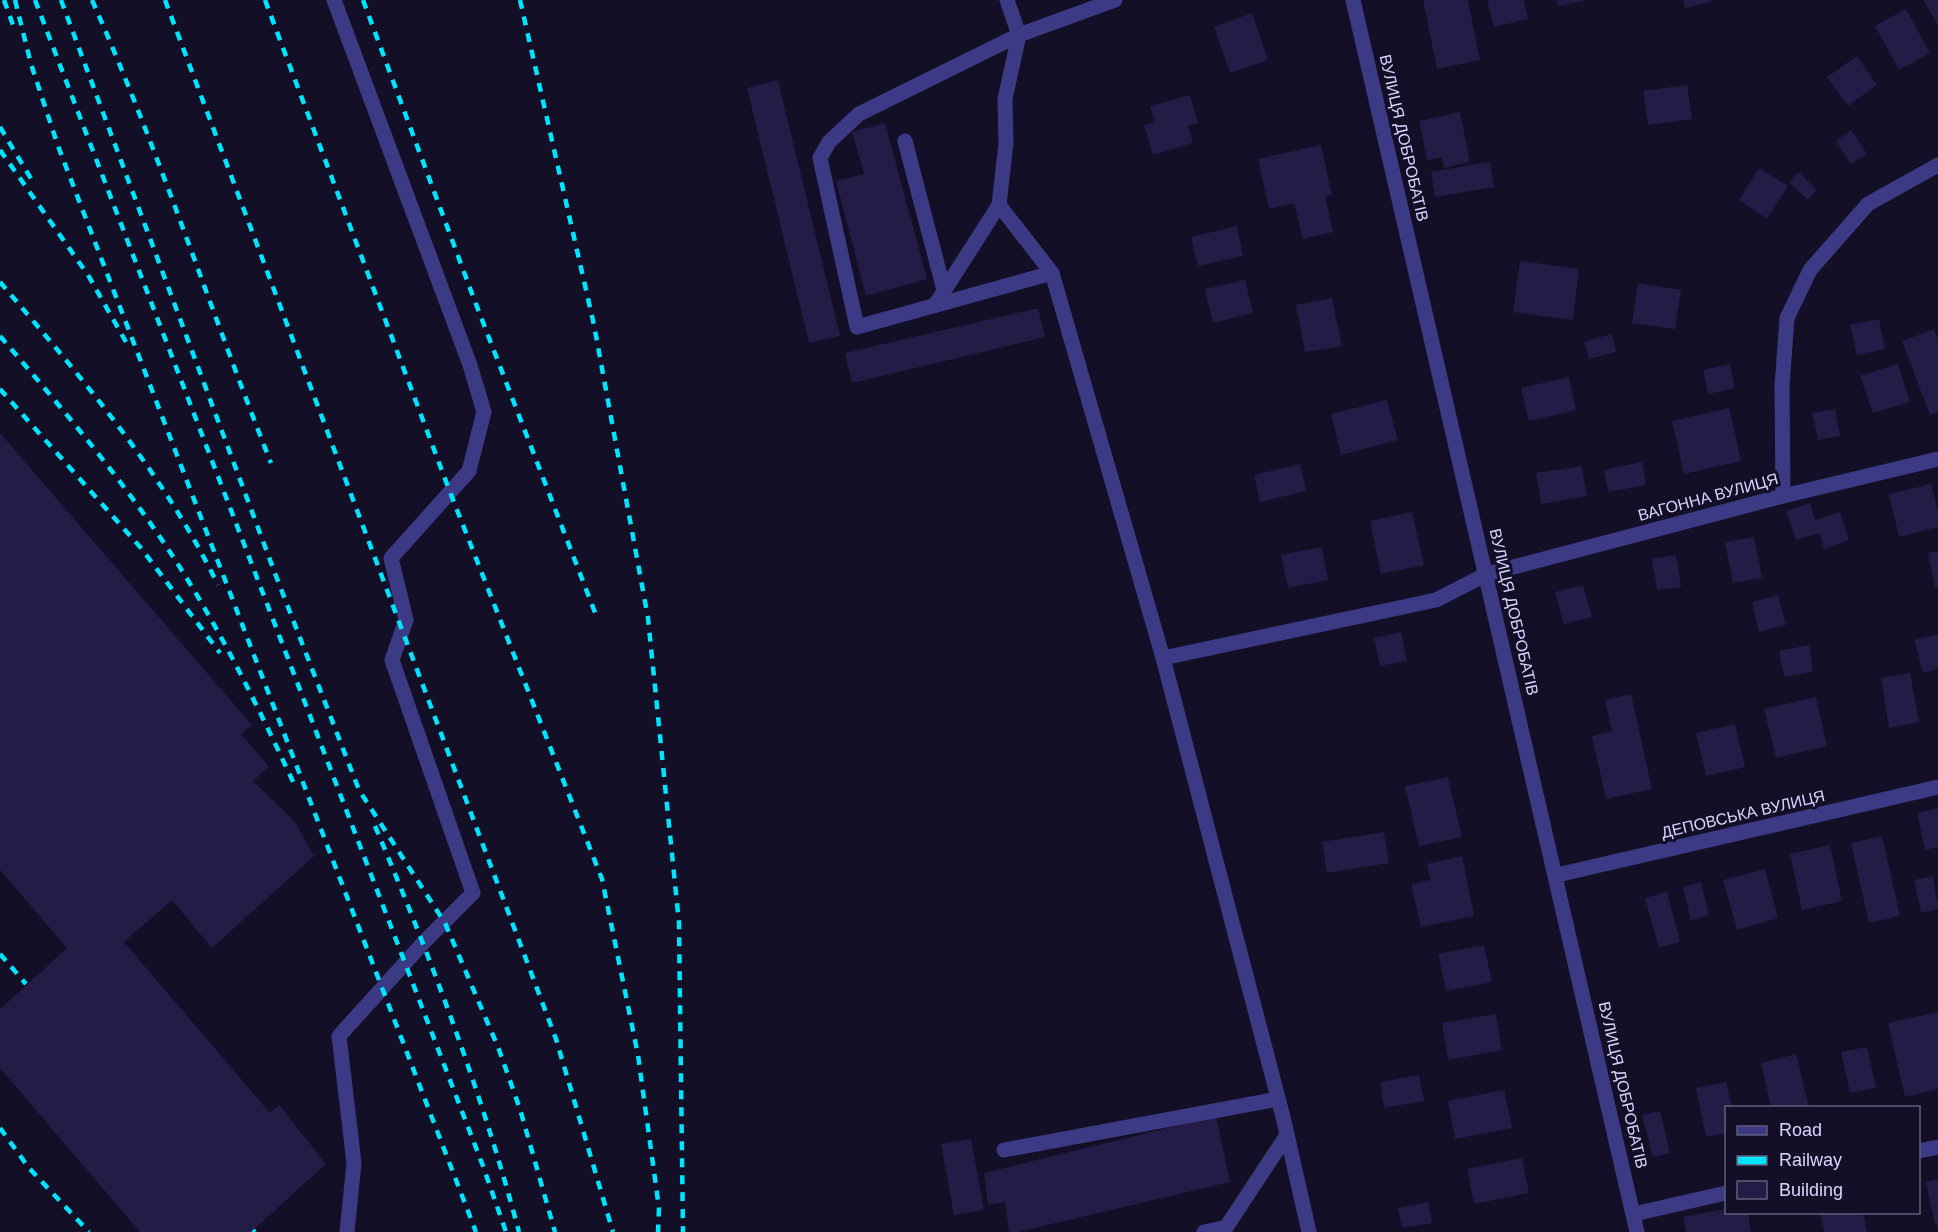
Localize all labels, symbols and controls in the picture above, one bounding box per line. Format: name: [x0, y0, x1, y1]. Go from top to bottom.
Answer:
street label: ВУЛИЦЯ ДОБРОБАТІВ: [1377, 53, 1431, 223]
street label: ВАГОННА ВУЛИЦЯ: [1636, 470, 1780, 524]
street label: ВУЛИЦЯ ДОБРОБАТІВ: [1487, 527, 1541, 697]
street label: ДЕПОВСЬКА ВУЛИЦЯ: [1660, 787, 1826, 841]
street label: ВУЛИЦЯ ДОБРОБАТІВ: [1596, 1000, 1650, 1170]
legend: [1725, 1106, 1920, 1214]
text: Road: [1779, 1120, 1822, 1140]
text: Railway: [1779, 1150, 1842, 1170]
text: Building: [1779, 1180, 1843, 1200]

